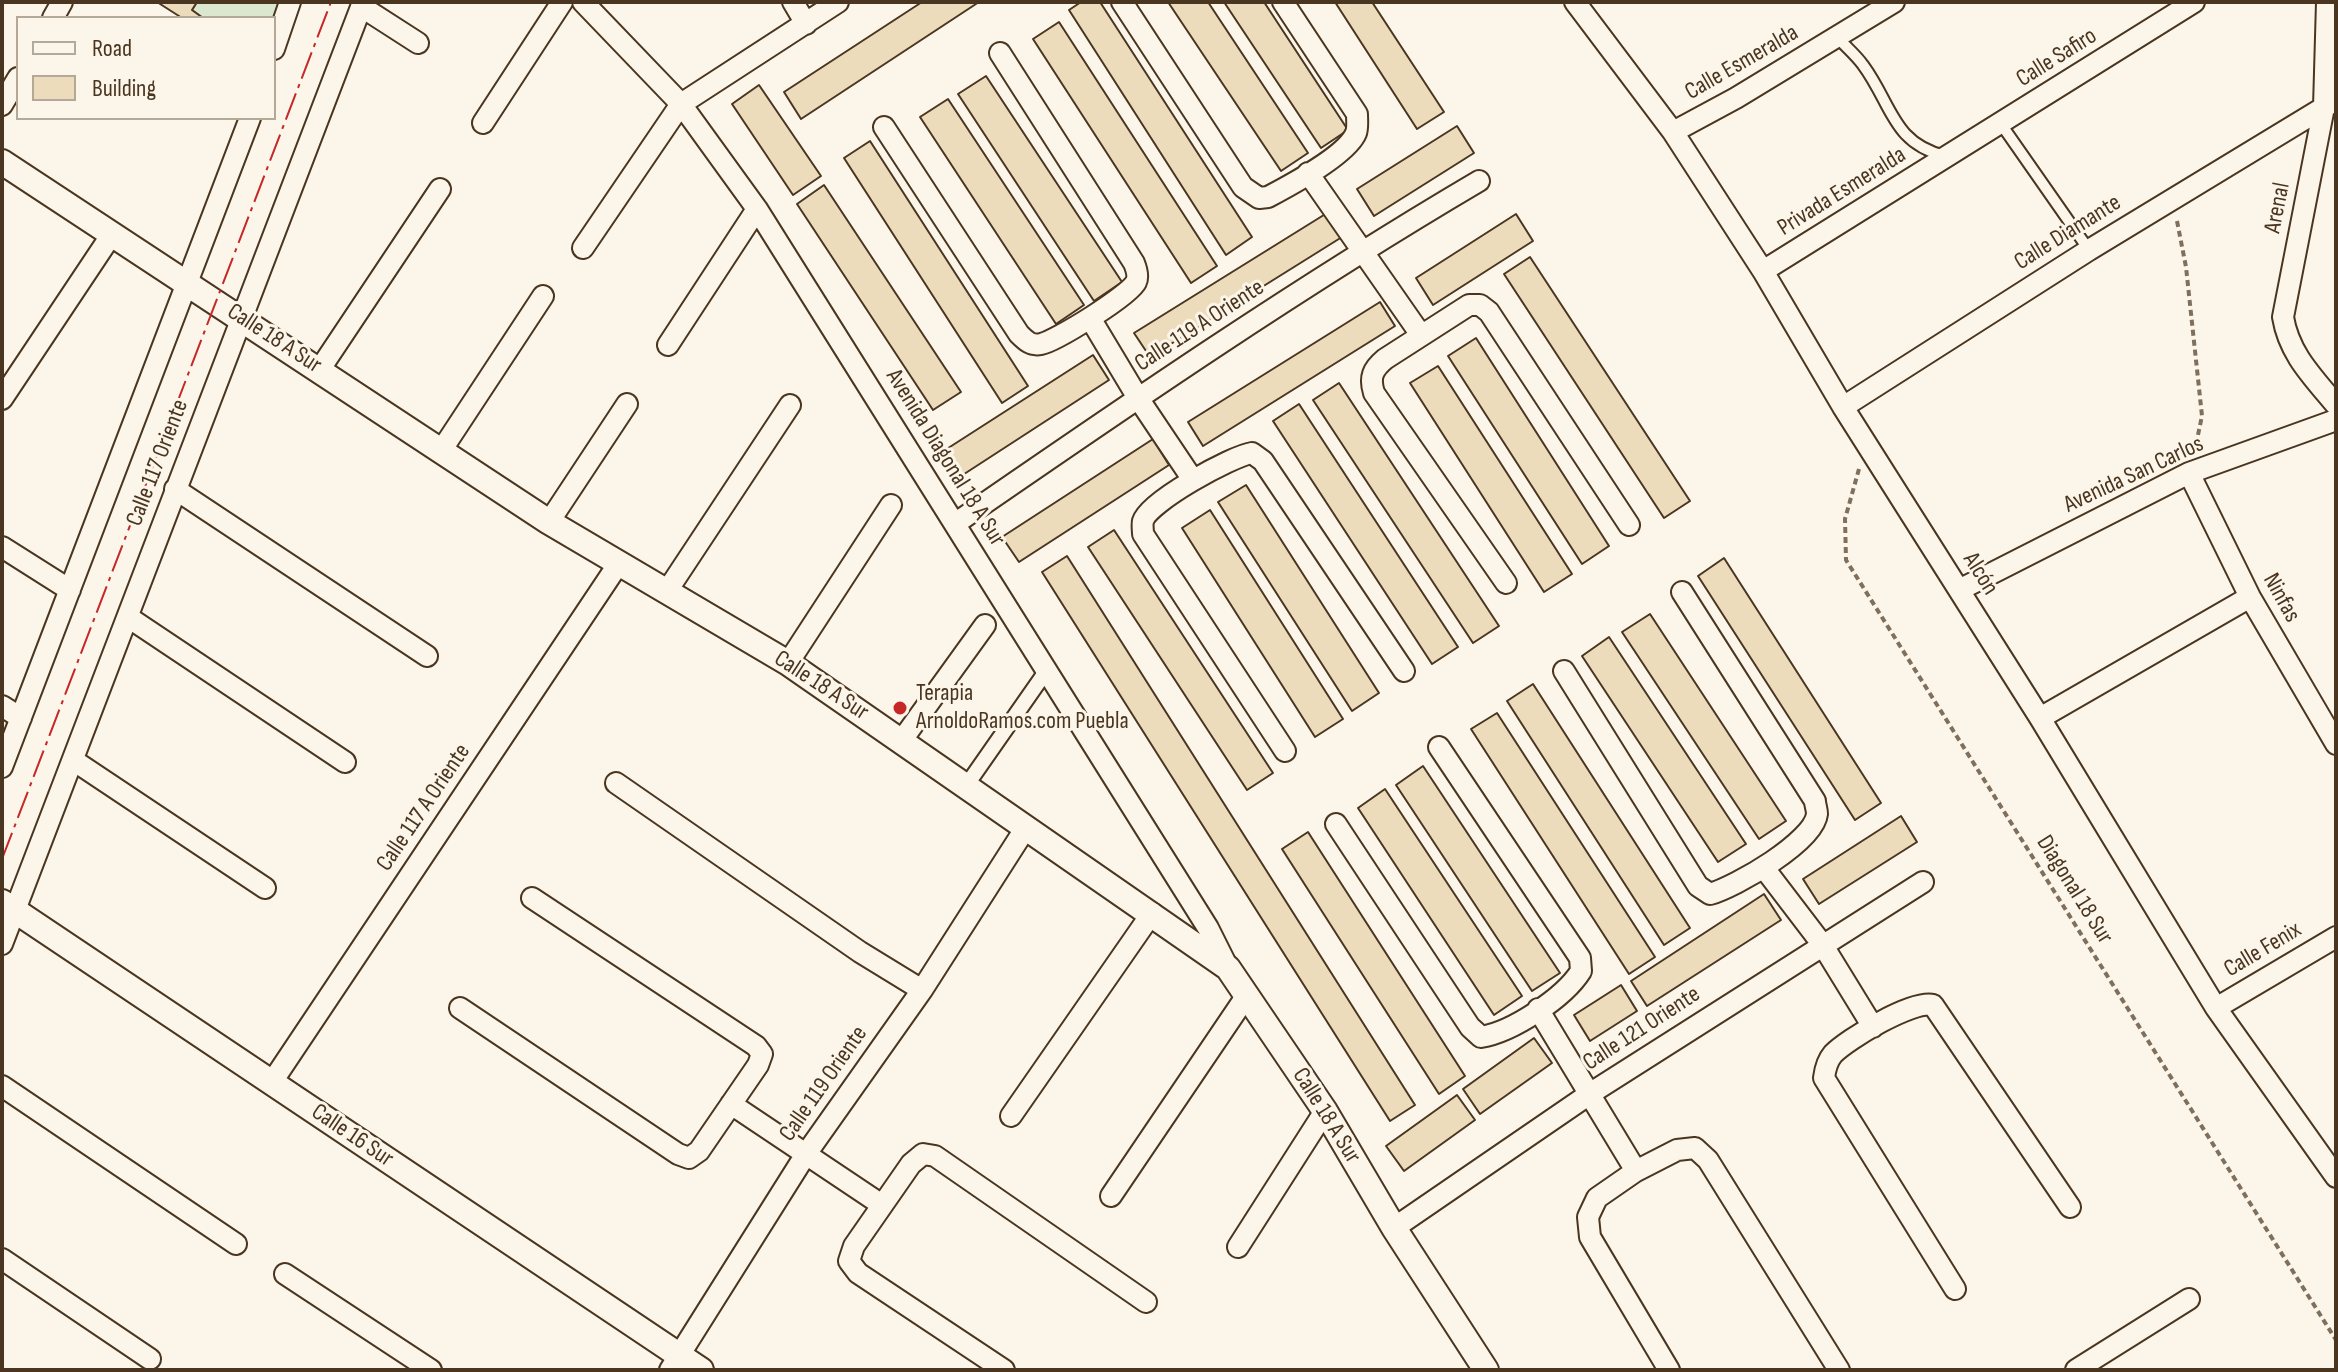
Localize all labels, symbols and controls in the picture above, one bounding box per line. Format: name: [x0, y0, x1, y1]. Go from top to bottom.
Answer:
legend: [16, 16, 276, 120]
street label: Calle Esmeralda: [1680, 19, 1804, 107]
street label: Calle Safiro: [2011, 22, 2103, 94]
text: Road: [92, 34, 132, 63]
text: Building: [92, 74, 156, 103]
street label: Privada Esmeralda: [1773, 141, 1911, 243]
street label: Arenal: [2259, 180, 2297, 236]
street label: Calle Diamante: [2009, 189, 2127, 277]
street label: Calle 119 A Oriente: [1130, 274, 1270, 378]
street label: Calle 18 A Sur: [221, 298, 327, 380]
street label: Avenida Diagonal 18 A Sur: [879, 364, 1011, 552]
street label: Calle 117 Oriente: [121, 396, 195, 530]
street label: Avenida San Carlos: [2060, 430, 2208, 520]
street label: Alcón: [1956, 547, 2004, 601]
street label: Ninfas: [2256, 568, 2306, 628]
street label: Calle 18 A Sur: [768, 645, 874, 727]
place label: Terapia ArnoldoRamos.com Puebla: [916, 680, 1129, 736]
marker: Terapia ArnoldoRamos.com Puebla: [891, 699, 909, 717]
street label: Calle 117 A Oriente: [371, 739, 477, 877]
street label: Diagonal 18 Sur: [2029, 830, 2119, 950]
street label: Calle Fenix: [2219, 916, 2307, 984]
street label: Calle 121 Oriente: [1578, 980, 1706, 1078]
street label: Calle 119 Oriente: [774, 1021, 874, 1147]
street label: Calle 18 A Sur: [1285, 1063, 1367, 1169]
street label: Calle 16 Sur: [305, 1098, 399, 1174]

